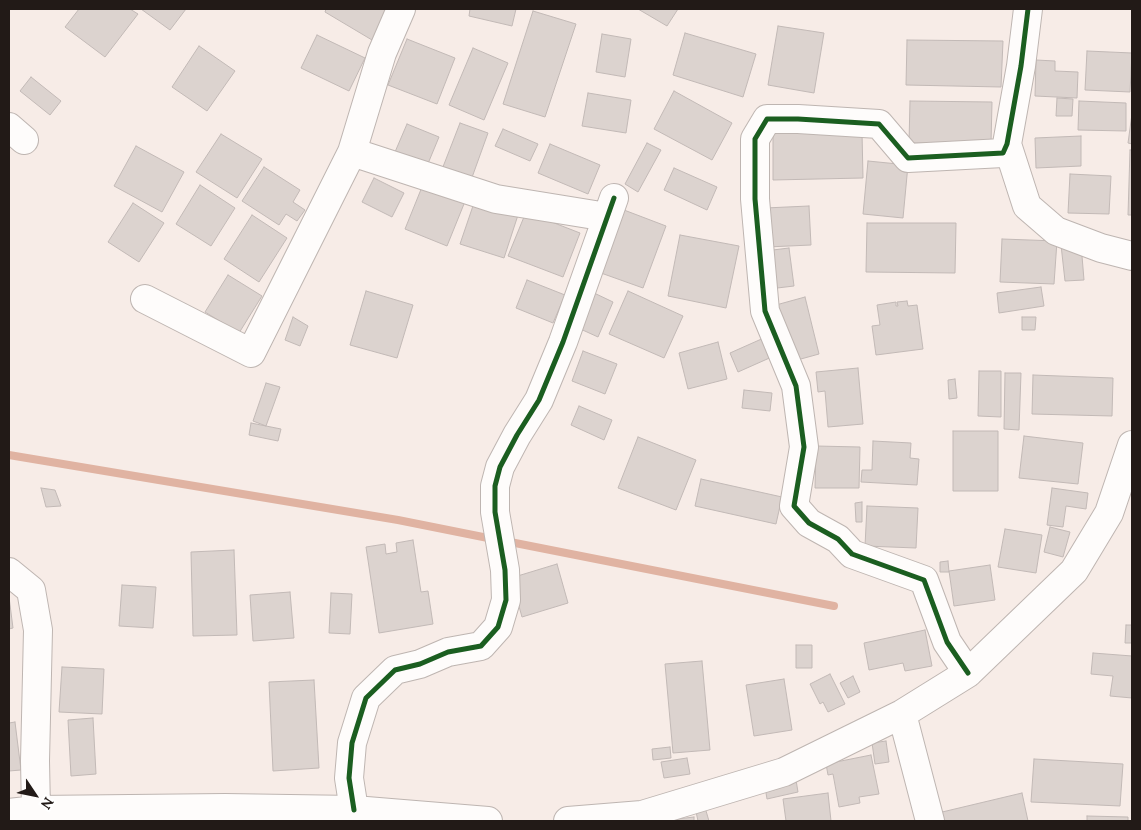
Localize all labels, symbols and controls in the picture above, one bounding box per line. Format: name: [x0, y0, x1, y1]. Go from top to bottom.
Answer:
north arrow: [10, 770, 60, 820]
text: N: [37, 794, 58, 813]

